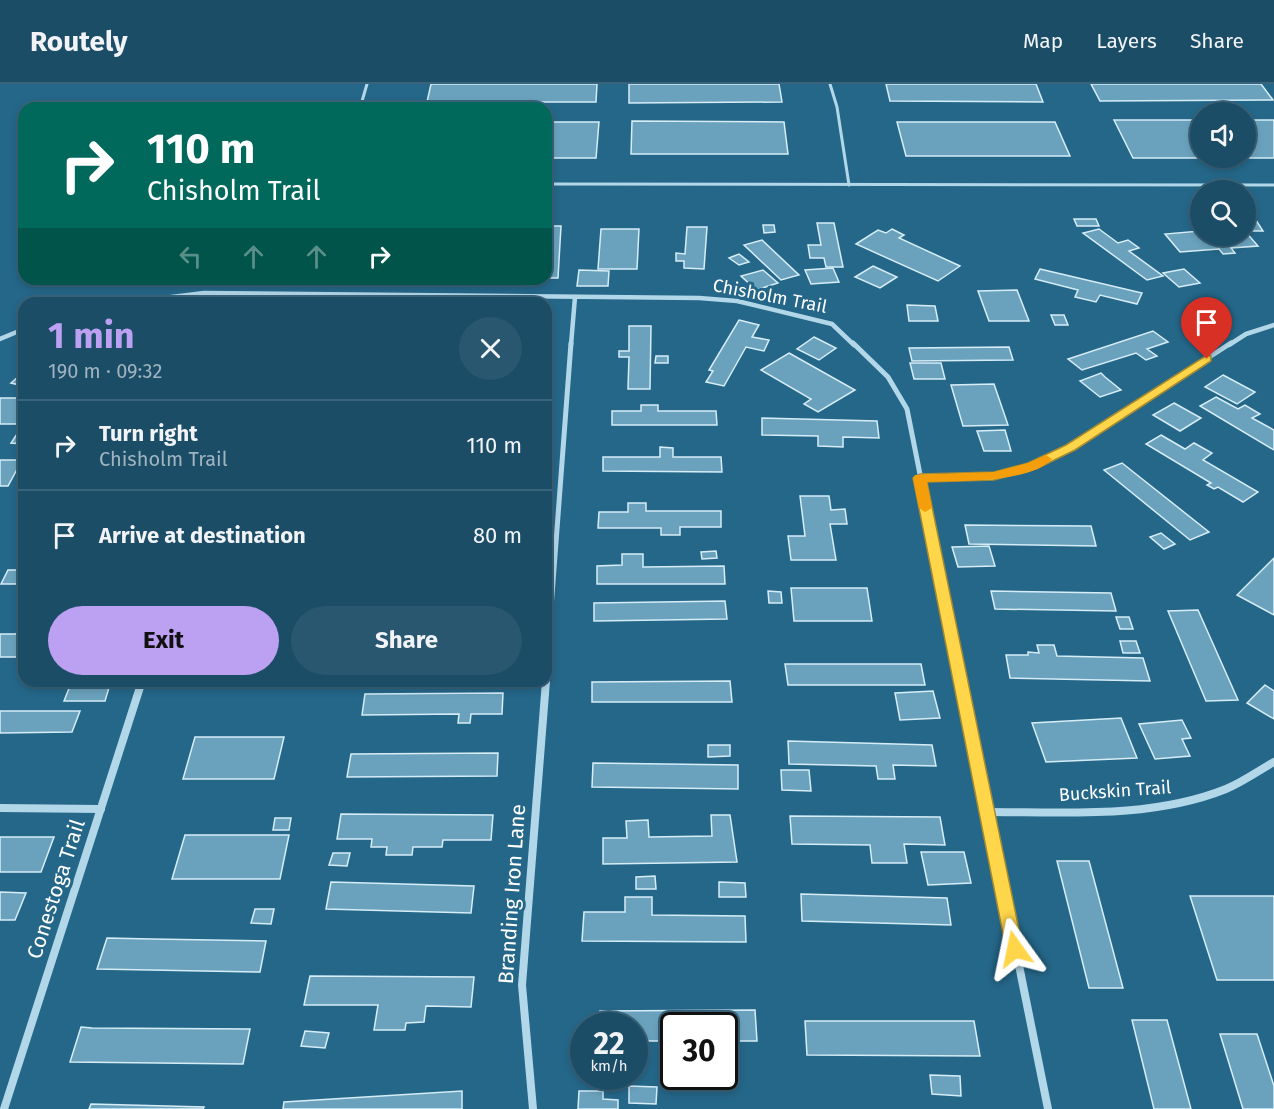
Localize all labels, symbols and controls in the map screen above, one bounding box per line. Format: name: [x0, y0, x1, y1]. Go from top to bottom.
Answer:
text: Routely: [30, 25, 128, 58]
text: Map: [1023, 28, 1063, 54]
text: Layers: [1096, 28, 1157, 54]
text: Share: [1190, 28, 1244, 54]
map controls: [1190, 102, 1256, 246]
button: sound: [1190, 102, 1256, 168]
text: 110 m: [147, 124, 255, 174]
icon: right: [48, 126, 126, 204]
text: Chisholm Trail: [147, 175, 321, 207]
button: search: [1190, 180, 1256, 246]
icon: left: [174, 240, 207, 273]
icon: ahead: [237, 240, 270, 273]
icon: ahead: [300, 240, 333, 273]
icon: right: [363, 240, 396, 273]
street label: Chisholm Trail: [711, 274, 829, 318]
pin: [1181, 297, 1232, 359]
icon: arrive: [1190, 306, 1223, 339]
text: 1 min: [48, 314, 135, 358]
button: close: [459, 317, 522, 380]
text: 190 m · 09:32: [48, 359, 162, 383]
text: Turn right: [99, 420, 198, 447]
icon: right: [48, 429, 81, 462]
text: 110 m: [466, 432, 522, 459]
text: Chisholm Trail: [99, 447, 228, 471]
icon: arrive: [48, 519, 81, 552]
text: Arrive at destination: [99, 522, 306, 549]
text: 80 m: [473, 522, 522, 549]
button: Exit: [48, 606, 279, 675]
button: Share: [291, 606, 522, 675]
street label: Buckskin Trail: [1058, 776, 1172, 806]
street label: Branding Iron Lane: [493, 803, 531, 985]
street label: Conestoga Trail: [21, 816, 91, 962]
position arrow: [983, 917, 1047, 981]
speed limit sign: 30: [660, 1012, 738, 1090]
text: 22: [593, 1026, 625, 1062]
text: km/h: [590, 1057, 628, 1075]

